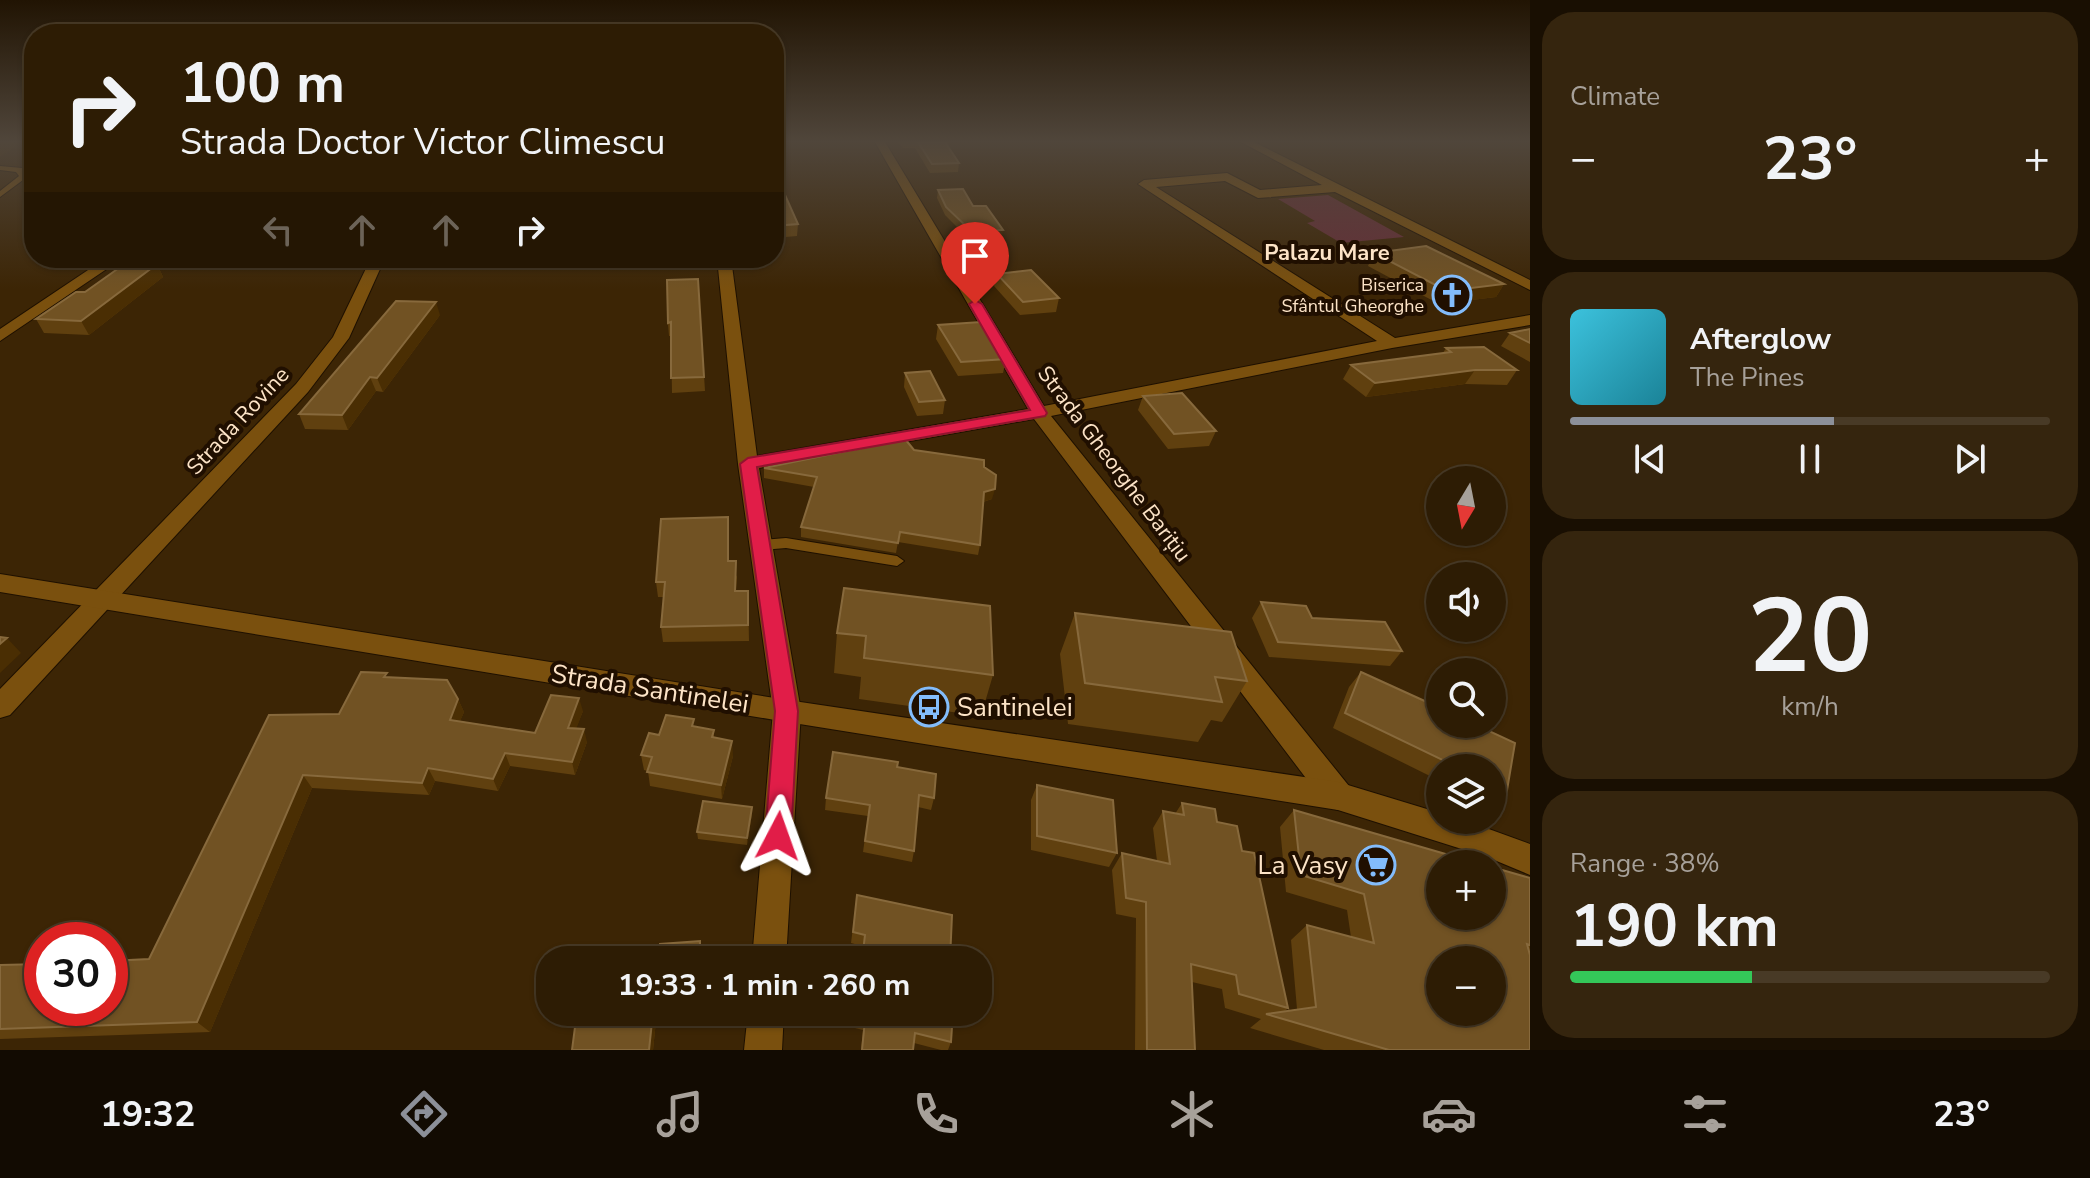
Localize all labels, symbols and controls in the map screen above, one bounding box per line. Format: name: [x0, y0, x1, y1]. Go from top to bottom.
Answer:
text: 100 m: [180, 45, 345, 122]
icon: right: [48, 56, 152, 160]
text: Climate: [1570, 79, 1660, 114]
text: Strada Doctor Victor Climescu: [180, 118, 666, 167]
text: 23°: [1763, 118, 1857, 200]
text: −: [1570, 129, 1596, 189]
text: +: [2024, 129, 2050, 189]
icon: left: [256, 208, 300, 252]
icon: ahead: [340, 208, 384, 252]
icon: ahead: [424, 208, 468, 252]
icon: right: [508, 208, 552, 252]
pin: [941, 222, 1009, 304]
icon: arrive: [953, 234, 997, 278]
district label: Palazu Mare: [1264, 238, 1390, 268]
place label: Biserica Sfântul Gheorghe: [1281, 273, 1424, 318]
church icon: Biserica Sfântul Gheorghe: [1431, 274, 1473, 316]
text: Afterglow: [1690, 319, 1831, 360]
street label: Strada Rovine: [180, 360, 296, 482]
street label: Strada Gheorghe Barițiu: [1030, 360, 1198, 568]
text: The Pines: [1690, 360, 1805, 395]
icon: previous: [1628, 437, 1672, 481]
icon: pause: [1788, 437, 1832, 481]
icon: next: [1948, 437, 1992, 481]
north arrow: [1426, 466, 1506, 546]
map controls: [1426, 466, 1506, 1026]
button: sound: [1426, 562, 1506, 642]
text: 20: [1748, 566, 1872, 708]
street label: Strada Santinelei: [549, 656, 751, 722]
button: search: [1426, 658, 1506, 738]
bus stop icon: Santinelei: [908, 686, 950, 728]
text: km/h: [1781, 689, 1839, 724]
place label: Santinelei: [957, 690, 1073, 725]
button: layers: [1426, 754, 1506, 834]
position arrow: [736, 794, 820, 878]
supermarket icon: La Vasy: [1355, 844, 1397, 886]
text: Range · 38%: [1570, 846, 1720, 881]
place label: La Vasy: [1258, 848, 1349, 883]
button: +: [1426, 850, 1506, 930]
text: 190 km: [1570, 885, 1779, 967]
speed limit sign: 30: [24, 922, 128, 1026]
button: −: [1426, 946, 1506, 1026]
text: 19:33 · 1 min · 260 m: [618, 965, 910, 1006]
icon: directions: [396, 1086, 452, 1142]
icon: music: [652, 1086, 708, 1142]
icon: phone: [908, 1086, 964, 1142]
icon: climate: [1164, 1086, 1220, 1142]
icon: car: [1421, 1086, 1477, 1142]
icon: filters: [1677, 1086, 1733, 1142]
text: 19:32: [100, 1090, 195, 1139]
text: 23°: [1933, 1090, 1990, 1139]

